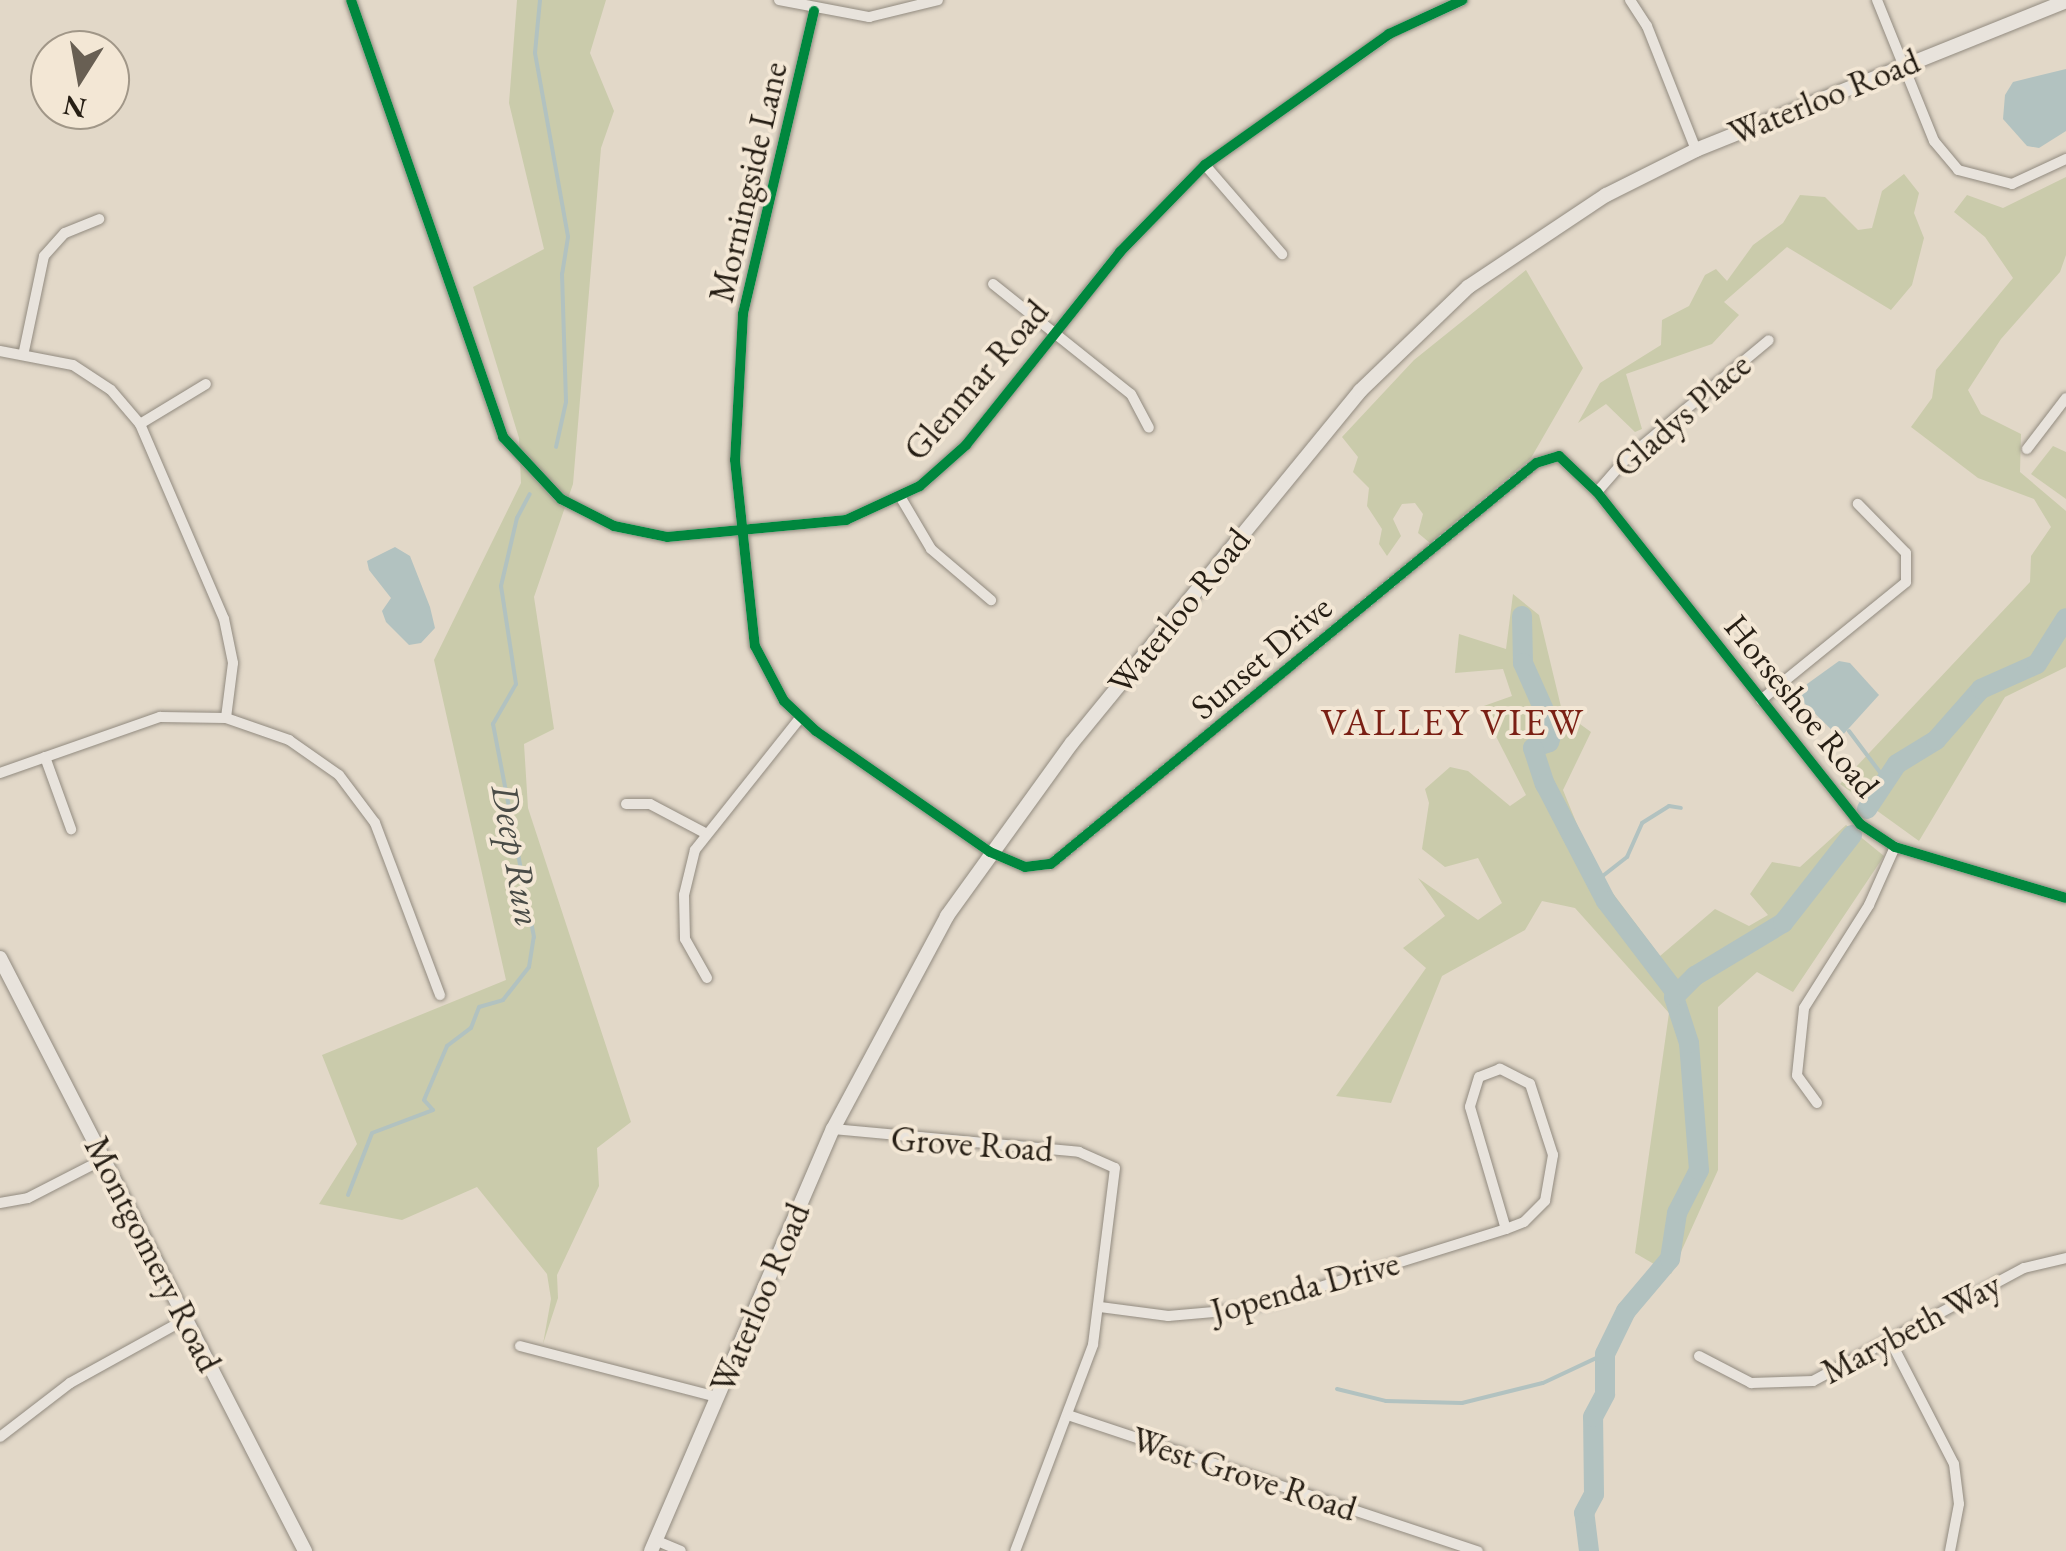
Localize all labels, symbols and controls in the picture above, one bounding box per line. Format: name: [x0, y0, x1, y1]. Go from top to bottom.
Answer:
north arrow: [30, 30, 130, 130]
street label: Waterloo Road: [1722, 40, 1926, 154]
street label: Morningside Lane: [700, 58, 796, 306]
text: N: [60, 88, 89, 127]
street label: Glenmar Road: [895, 291, 1057, 469]
street label: Gladys Place: [1605, 344, 1759, 486]
street label: Waterloo Road: [1099, 519, 1259, 703]
street label: Sunset Drive: [1182, 586, 1340, 728]
street label: Horseshoe Road: [1716, 606, 1888, 806]
district label: VALLEY VIEW: [1321, 699, 1585, 745]
water label: Deep Run: [482, 780, 552, 930]
street label: Grove Road: [890, 1117, 1054, 1171]
street label: Montgomery Road: [76, 1129, 230, 1379]
street label: Waterloo Road: [701, 1197, 819, 1399]
street label: Jopenda Drive: [1206, 1242, 1404, 1332]
street label: Marybeth Way: [1814, 1263, 2008, 1393]
street label: West Grove Road: [1126, 1418, 1362, 1530]

